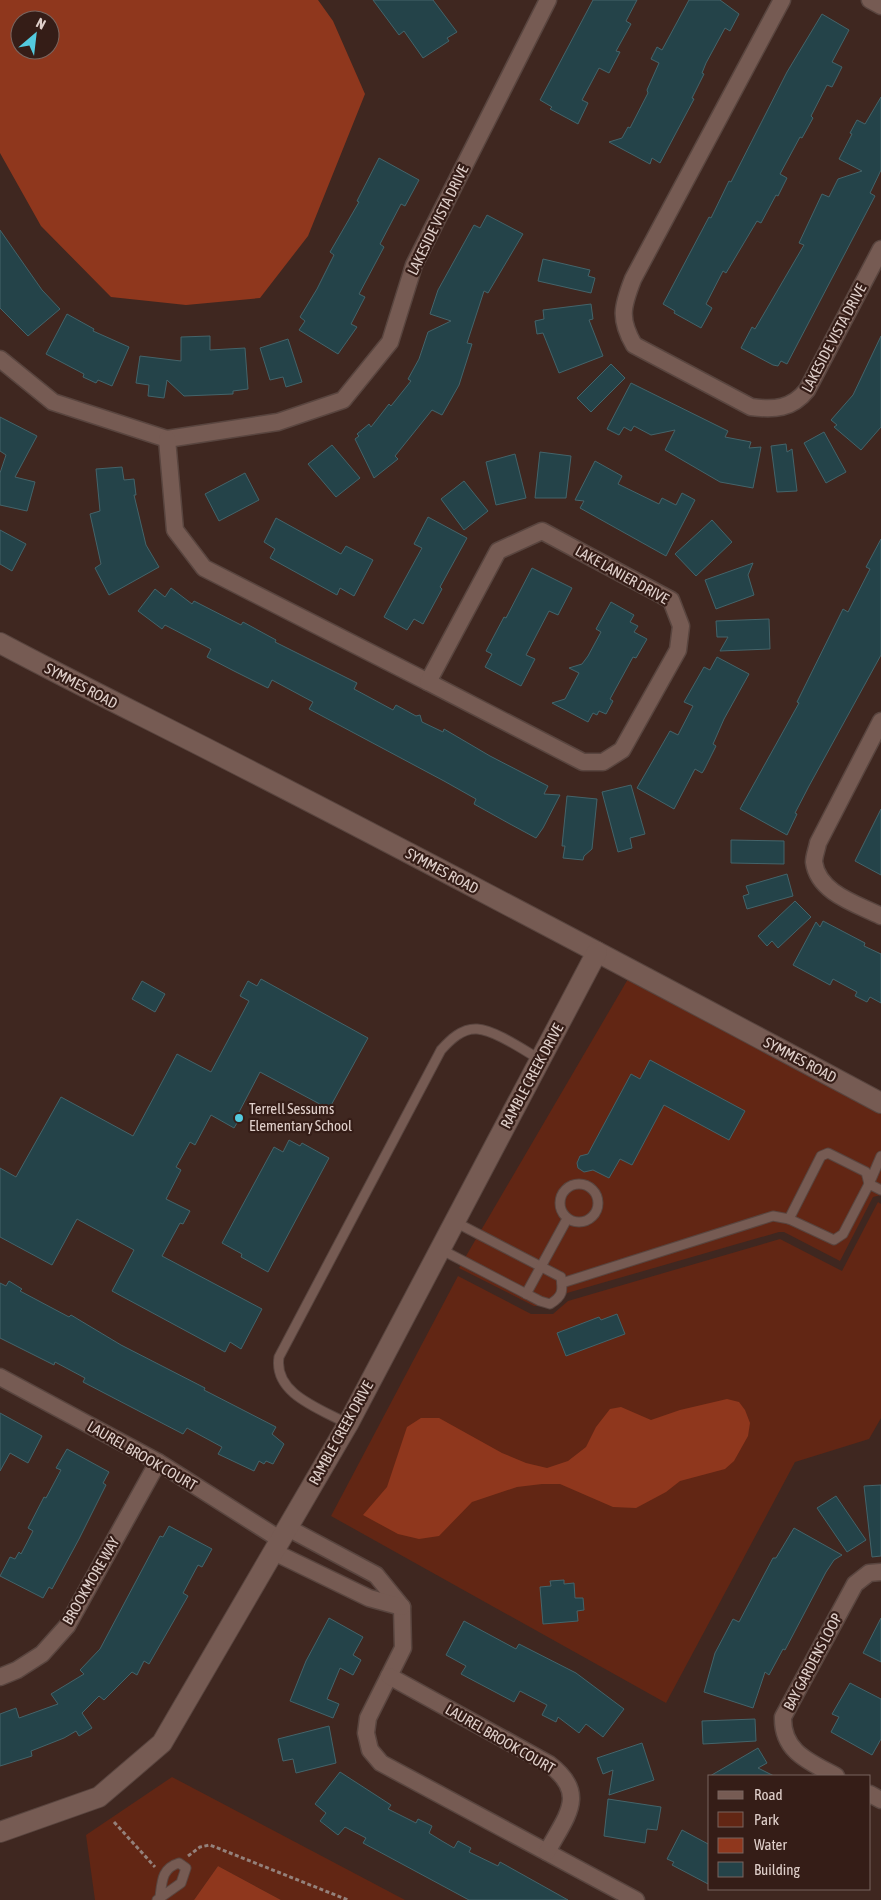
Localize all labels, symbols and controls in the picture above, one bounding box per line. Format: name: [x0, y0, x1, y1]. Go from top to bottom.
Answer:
north arrow: [10, 10, 60, 60]
text: N: [34, 15, 49, 33]
street label: LAKESIDE VISTA DRIVE: [404, 161, 472, 278]
street label: LAKESIDE VISTA DRIVE: [798, 280, 870, 395]
street label: LAKE LANIER DRIVE: [573, 542, 672, 608]
street label: SYMMES ROAD: [42, 659, 120, 712]
street label: SYMMES ROAD: [403, 844, 481, 897]
street label: RAMBLE CREEK DRIVE: [497, 1020, 567, 1131]
street label: SYMMES ROAD: [761, 1033, 839, 1086]
place label: Terrell Sessums Elementary School: [249, 1100, 352, 1134]
marker: Terrell Sessums Elementary School: [233, 1112, 245, 1124]
street label: RAMBLE CREEK DRIVE: [305, 1377, 376, 1488]
street label: LAUREL BROOK COURT: [85, 1417, 200, 1494]
street label: BROOKMORE WAY: [59, 1534, 123, 1627]
street label: BAY GARDENS LOOP: [780, 1610, 845, 1713]
street label: LAUREL BROOK COURT: [443, 1700, 558, 1777]
legend: [708, 1775, 871, 1890]
text: Road: [754, 1786, 783, 1803]
text: Park: [754, 1811, 779, 1828]
text: Water: [754, 1836, 787, 1853]
text: Building: [754, 1861, 800, 1878]

